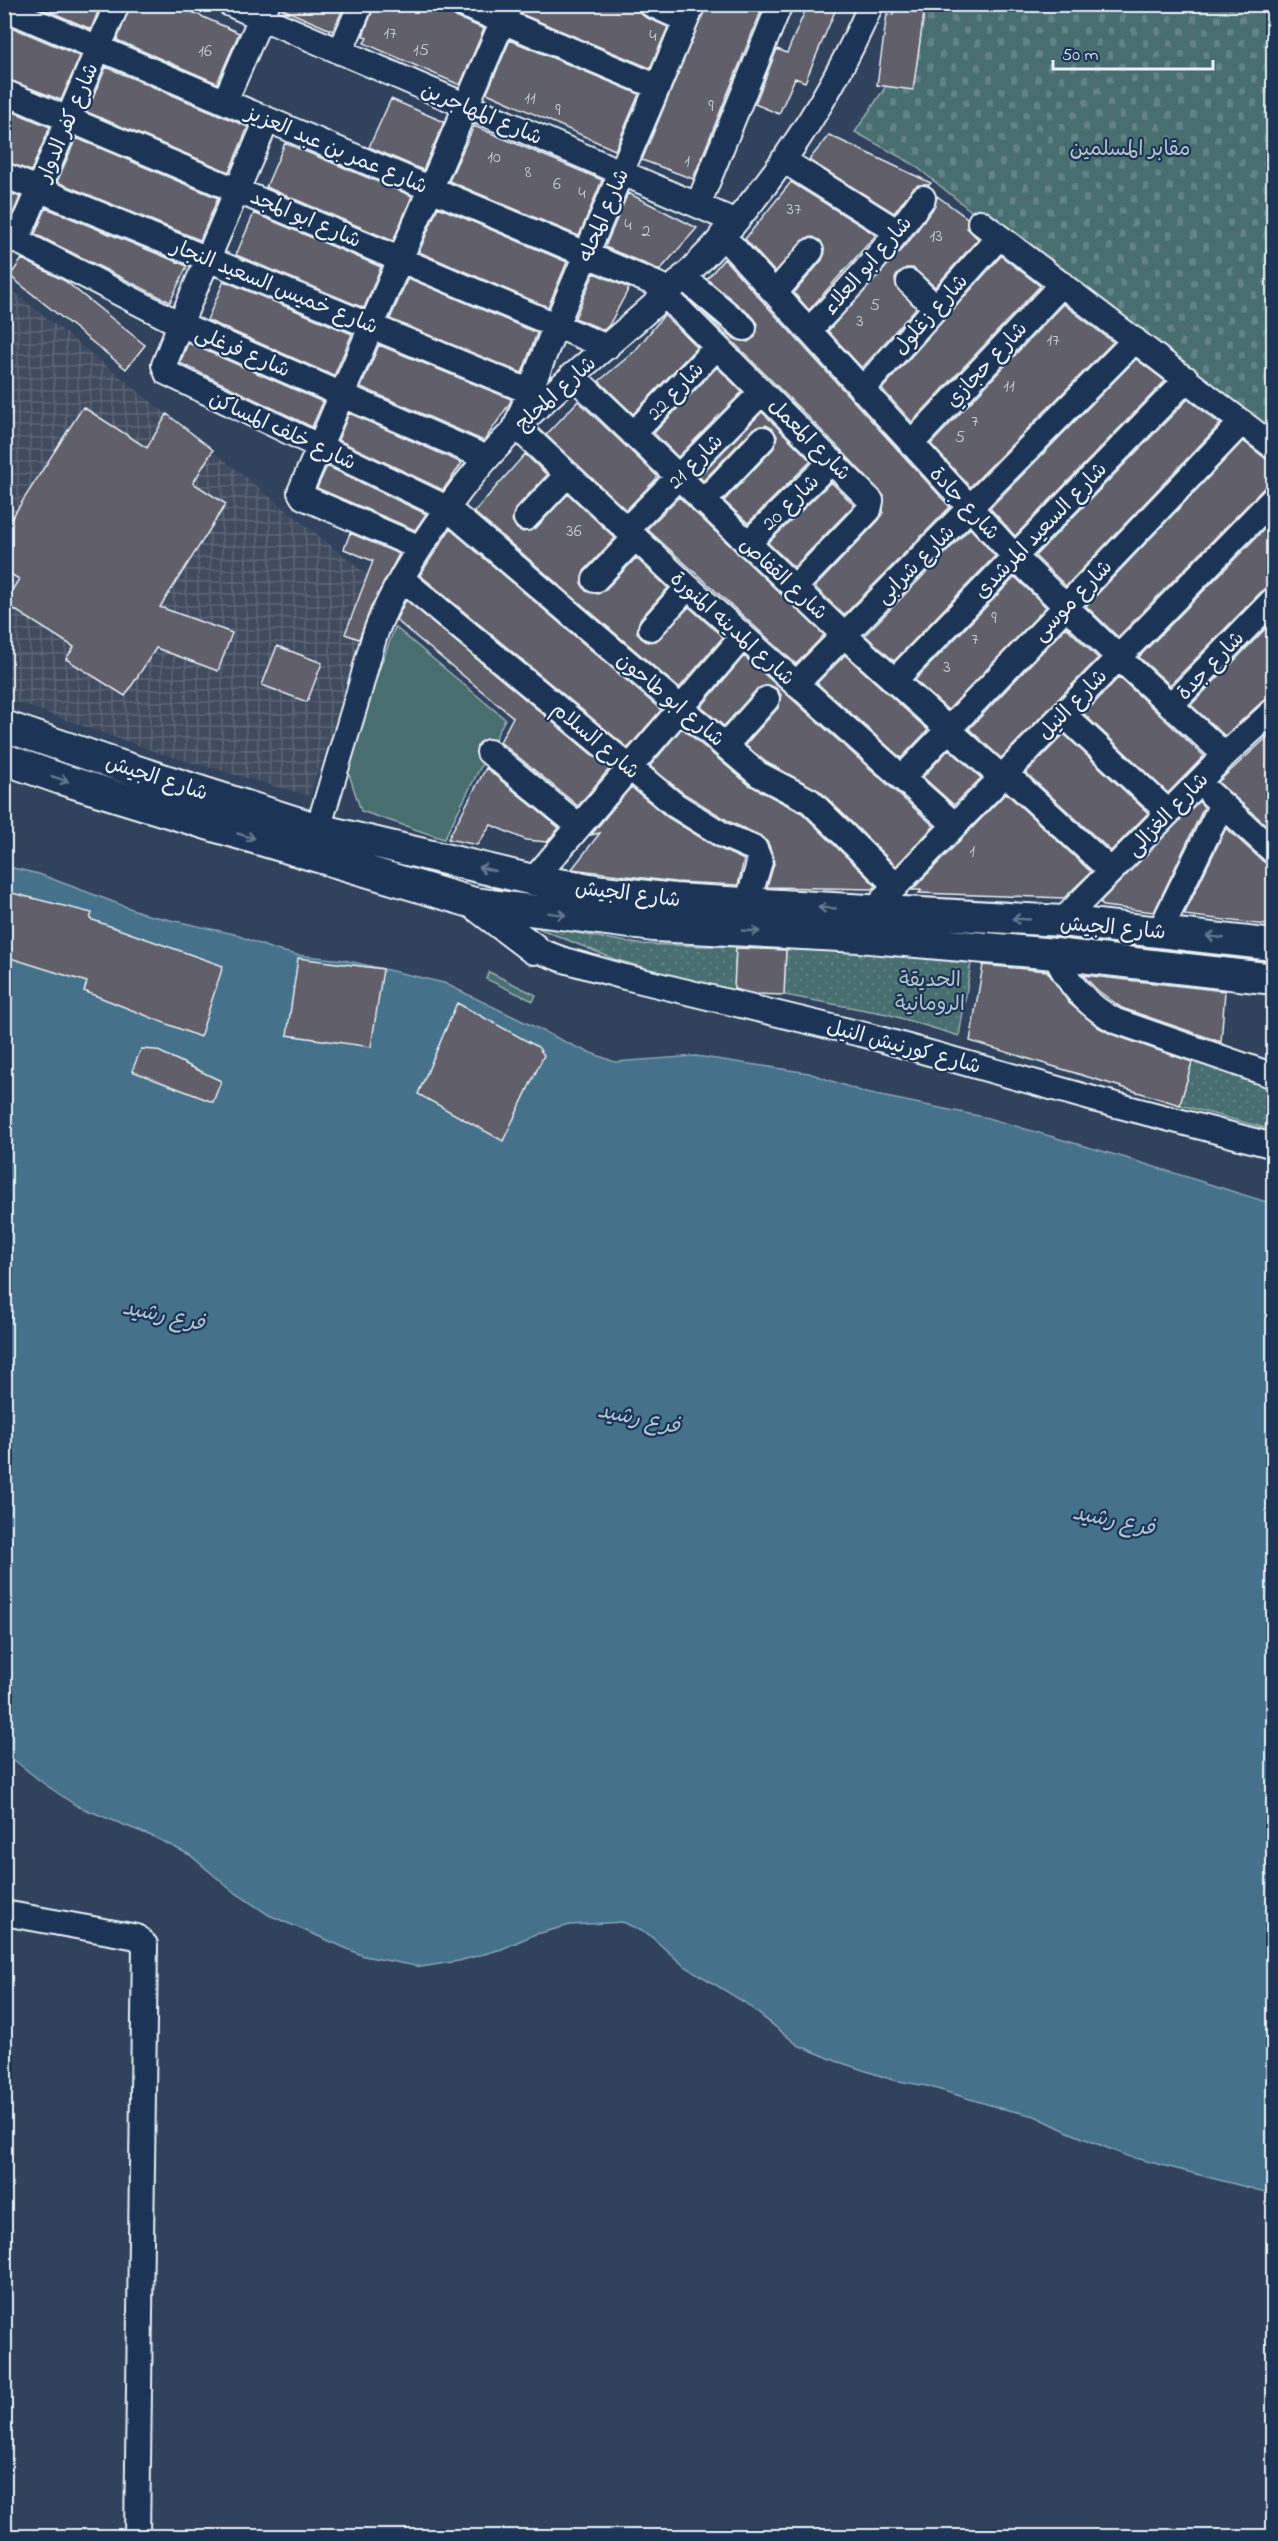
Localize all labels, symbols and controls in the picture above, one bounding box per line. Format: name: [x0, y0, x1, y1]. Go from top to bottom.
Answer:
house number: 17: [383, 21, 397, 47]
house number: 4: [649, 24, 657, 50]
scale bar: [1053, 33, 1214, 71]
house number: 15: [413, 38, 429, 64]
house number: 16: [198, 39, 212, 65]
text: 50 m: [1062, 43, 1099, 69]
street label: شارع كفر الدوار: [30, 59, 107, 189]
street label: شارع المهاجرين: [416, 76, 547, 154]
house number: 11: [524, 86, 536, 112]
house number: 9: [708, 94, 714, 120]
street label: شارع عمر بن عبد العزيز: [239, 98, 432, 203]
house number: 9: [555, 98, 561, 124]
park label: مقابر المسلمين: [1069, 135, 1191, 165]
house number: 10: [487, 145, 501, 171]
house number: 1: [684, 149, 690, 175]
house number: 8: [525, 160, 532, 186]
street label: شارع المحله: [572, 164, 638, 267]
house number: 6: [553, 172, 561, 198]
house number: 4: [578, 181, 586, 207]
street label: شارع ابو المجد: [245, 183, 365, 257]
house number: 37: [787, 197, 802, 223]
street label: شارع ابو العلاء: [817, 210, 920, 323]
house number: 4: [624, 213, 632, 239]
house number: 2: [642, 219, 651, 245]
house number: 13: [929, 224, 943, 250]
street label: شارع خميس السعيد النجار: [165, 232, 382, 343]
street label: شارع زغلول: [887, 268, 976, 363]
house number: 5: [870, 293, 880, 319]
house number: 3: [856, 309, 864, 335]
street label: شارع حجازي: [939, 315, 1035, 415]
street label: شارع فرغلى: [190, 319, 294, 386]
house number: 17: [1046, 328, 1060, 354]
street label: شارع المحلج: [509, 350, 604, 439]
street label: شارع 22: [641, 356, 712, 429]
house number: 11: [1003, 374, 1015, 400]
street label: شارع خلف المساكن: [204, 385, 360, 479]
street label: شارع المعمل: [760, 392, 857, 489]
house number: 7: [971, 409, 979, 435]
house number: 5: [955, 425, 965, 451]
street label: شارع 21: [662, 428, 731, 497]
street label: شارع السعيد المرشدى: [968, 456, 1115, 607]
street label: شارع جادة: [921, 461, 1006, 548]
street label: شارع 20: [756, 468, 827, 539]
house number: 36: [566, 519, 582, 545]
street label: شارع شرابى: [870, 519, 963, 612]
street label: شارع القفاص: [732, 531, 833, 628]
street label: شارع موسى: [1027, 554, 1120, 649]
street label: شارع المدينه المنورة: [663, 565, 801, 694]
house number: 9: [991, 606, 997, 632]
street label: شارع جدة: [1171, 625, 1252, 708]
house number: 7: [971, 627, 979, 653]
street label: شارع ابو طاحون: [609, 646, 730, 755]
house number: 3: [943, 655, 951, 681]
street label: شارع النيل: [1032, 663, 1115, 748]
street label: شارع السلام: [544, 696, 645, 787]
street label: شارع الجيش: [101, 748, 211, 810]
street label: شارع الغزالى: [1120, 766, 1216, 864]
one-way arrow: [50, 774, 68, 785]
one-way arrow: [236, 831, 255, 842]
house number: 1: [969, 839, 975, 865]
one-way arrow: [478, 863, 497, 875]
street label: شارع الجيش: [573, 874, 682, 916]
one-way arrow: [817, 902, 837, 913]
one-way arrow: [546, 909, 566, 920]
street label: شارع الجيش: [1059, 909, 1167, 949]
one-way arrow: [1012, 913, 1032, 924]
one-way arrow: [740, 926, 760, 937]
one-way arrow: [1206, 932, 1226, 943]
park label: الحديقة الرومانية: [895, 966, 965, 1020]
street label: شارع كورنيش النيل: [823, 1013, 984, 1083]
water label: فرع رشيد: [119, 1293, 208, 1341]
water label: فرع رشيد: [594, 1396, 683, 1444]
water label: فرع رشيد: [1069, 1498, 1158, 1546]

